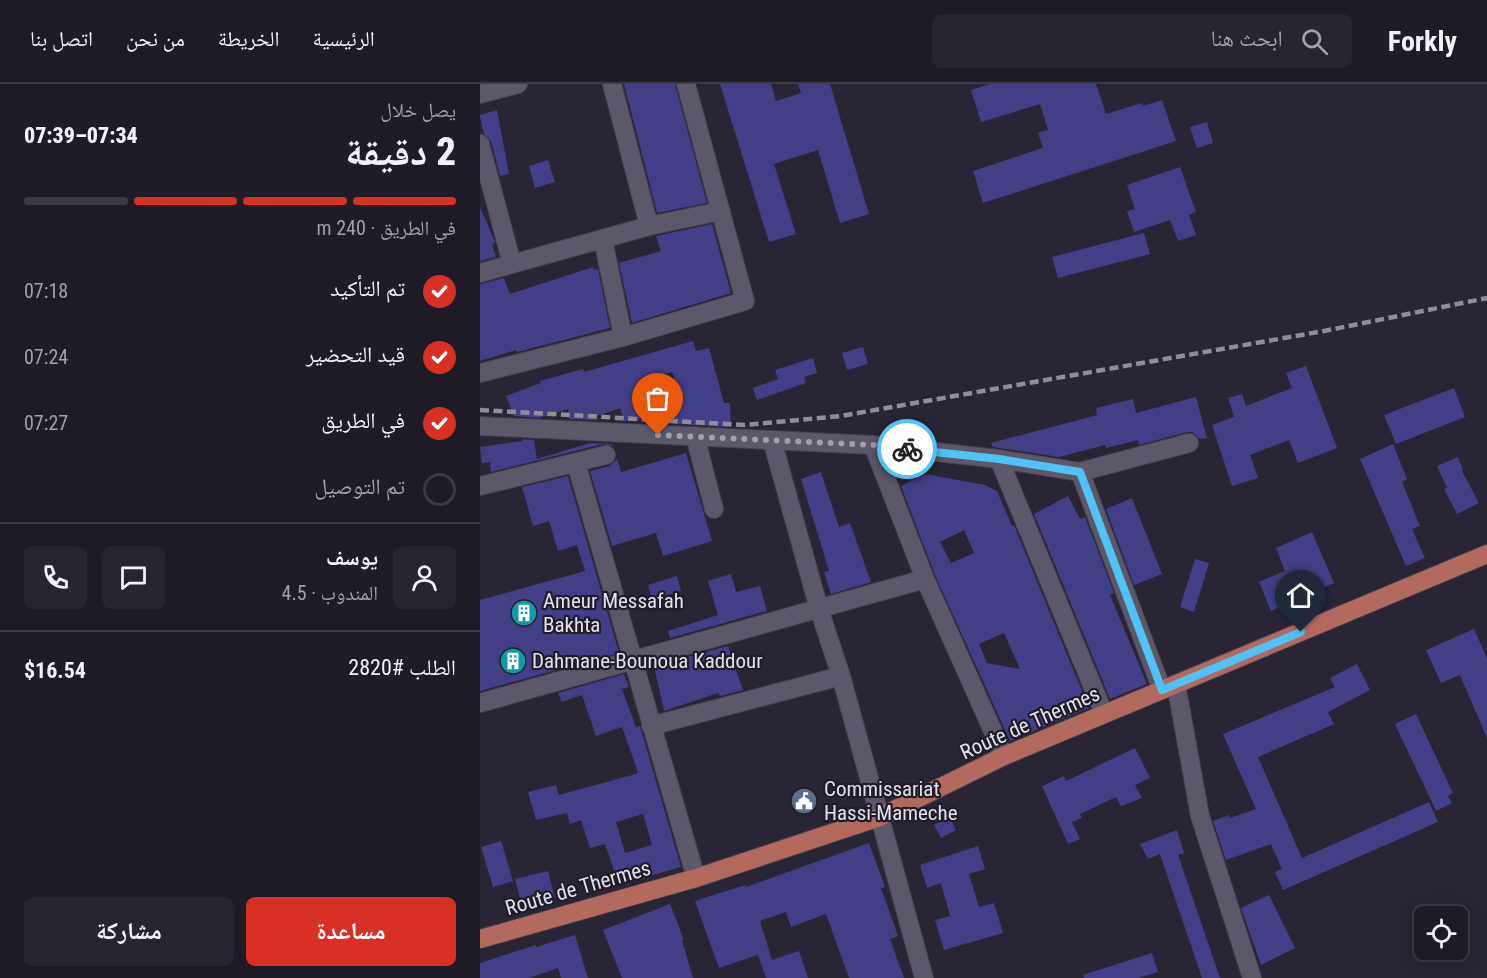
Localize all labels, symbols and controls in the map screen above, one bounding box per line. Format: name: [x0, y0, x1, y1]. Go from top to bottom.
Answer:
search box: [932, 14, 1352, 68]
icon: search: [1298, 25, 1331, 58]
text: Forkly: [1388, 25, 1457, 58]
text: ابحث هنا: [1211, 26, 1283, 51]
text: اتصل بنا: [30, 27, 93, 51]
text: من نحن: [126, 27, 185, 51]
text: الخريطة: [218, 27, 280, 51]
text: الرئيسية: [313, 27, 375, 51]
text: يصل خلال: [380, 98, 456, 122]
text: 07:34–07:39: [24, 123, 138, 148]
text: 2 دقيقة: [345, 129, 456, 175]
text: في الطريق · 240 m: [317, 216, 456, 240]
icon: check: [423, 275, 456, 308]
text: تم التأكيد: [330, 276, 405, 301]
text: 07:18: [24, 279, 68, 303]
icon: check: [423, 341, 456, 374]
text: قيد التحضير: [306, 342, 405, 367]
text: 07:24: [24, 345, 68, 369]
pin: [632, 373, 683, 435]
icon: bag: [641, 382, 674, 415]
icon: check: [423, 407, 456, 440]
text: في الطريق: [321, 408, 405, 433]
text: 07:27: [24, 411, 68, 435]
courier: [877, 419, 937, 479]
icon: bike: [891, 433, 924, 466]
text: تم التوصيل: [314, 474, 405, 499]
text: يوسف: [326, 545, 378, 570]
button: phone: [24, 546, 87, 609]
button: chat: [102, 546, 165, 609]
button: person: [393, 546, 456, 609]
pin: [1275, 570, 1326, 632]
icon: home: [1284, 579, 1317, 612]
text: المندوب · 4.5: [282, 581, 378, 605]
place label: Ameur Messafah Bakhta: [543, 589, 684, 637]
building icon: Ameur Messafah Bakhta: [509, 598, 539, 628]
building icon: Dahmane-Bounoua Kaddour: [498, 646, 528, 676]
place label: Dahmane-Bounoua Kaddour: [532, 649, 763, 673]
text: الطلب #2820: [348, 655, 456, 680]
text: $16.54: [24, 658, 86, 683]
street label: Route de Thermes: [957, 682, 1103, 764]
place label: Commissariat Hassi-Mameche: [824, 777, 958, 825]
public building icon: Commissariat Hassi-Mameche: [789, 786, 819, 816]
street label: Route de Thermes: [503, 856, 653, 920]
button: مشاركة: [24, 897, 234, 966]
button: مساعدة: [246, 897, 456, 966]
map controls: [1414, 906, 1468, 960]
button: locate: [1414, 906, 1468, 960]

